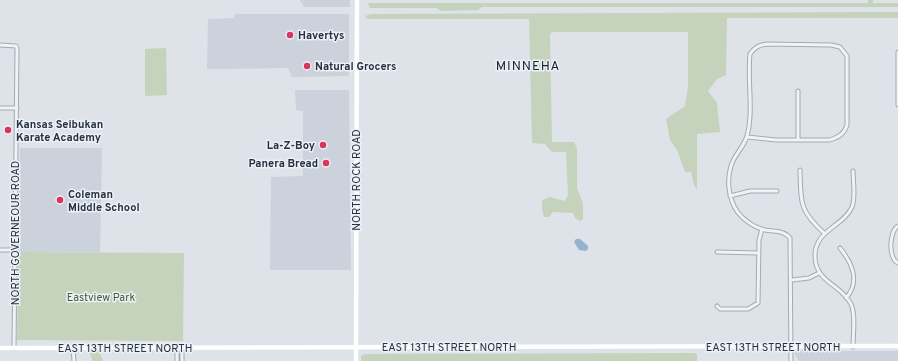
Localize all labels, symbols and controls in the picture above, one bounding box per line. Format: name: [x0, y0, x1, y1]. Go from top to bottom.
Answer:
place label: Havertys: [298, 29, 344, 43]
marker: Havertys: [285, 30, 295, 40]
district label: MINNEHA: [496, 59, 560, 75]
place label: Natural Grocers: [315, 60, 396, 74]
marker: Natural Grocers: [302, 61, 312, 71]
place label: Kansas Seibukan Karate Academy: [16, 118, 103, 145]
marker: Kansas Seibukan Karate Academy: [3, 125, 13, 135]
street label: NORTH ROCK ROAD: [350, 129, 364, 231]
place label: La-Z-Boy: [267, 139, 315, 153]
marker: La-Z-Boy: [318, 140, 328, 150]
place label: Panera Bread: [248, 157, 318, 171]
marker: Panera Bread: [321, 158, 331, 168]
street label: NORTH GOVERNEOUR ROAD: [9, 161, 23, 305]
place label: Coleman Middle School: [68, 188, 140, 215]
marker: Coleman Middle School: [55, 195, 65, 205]
park label: Eastview Park: [67, 291, 136, 305]
street label: EAST 13TH STREET NORTH: [382, 341, 516, 355]
street label: EAST 13TH STREET NORTH: [706, 341, 840, 355]
street label: EAST 13TH STREET NORTH: [58, 342, 192, 356]

